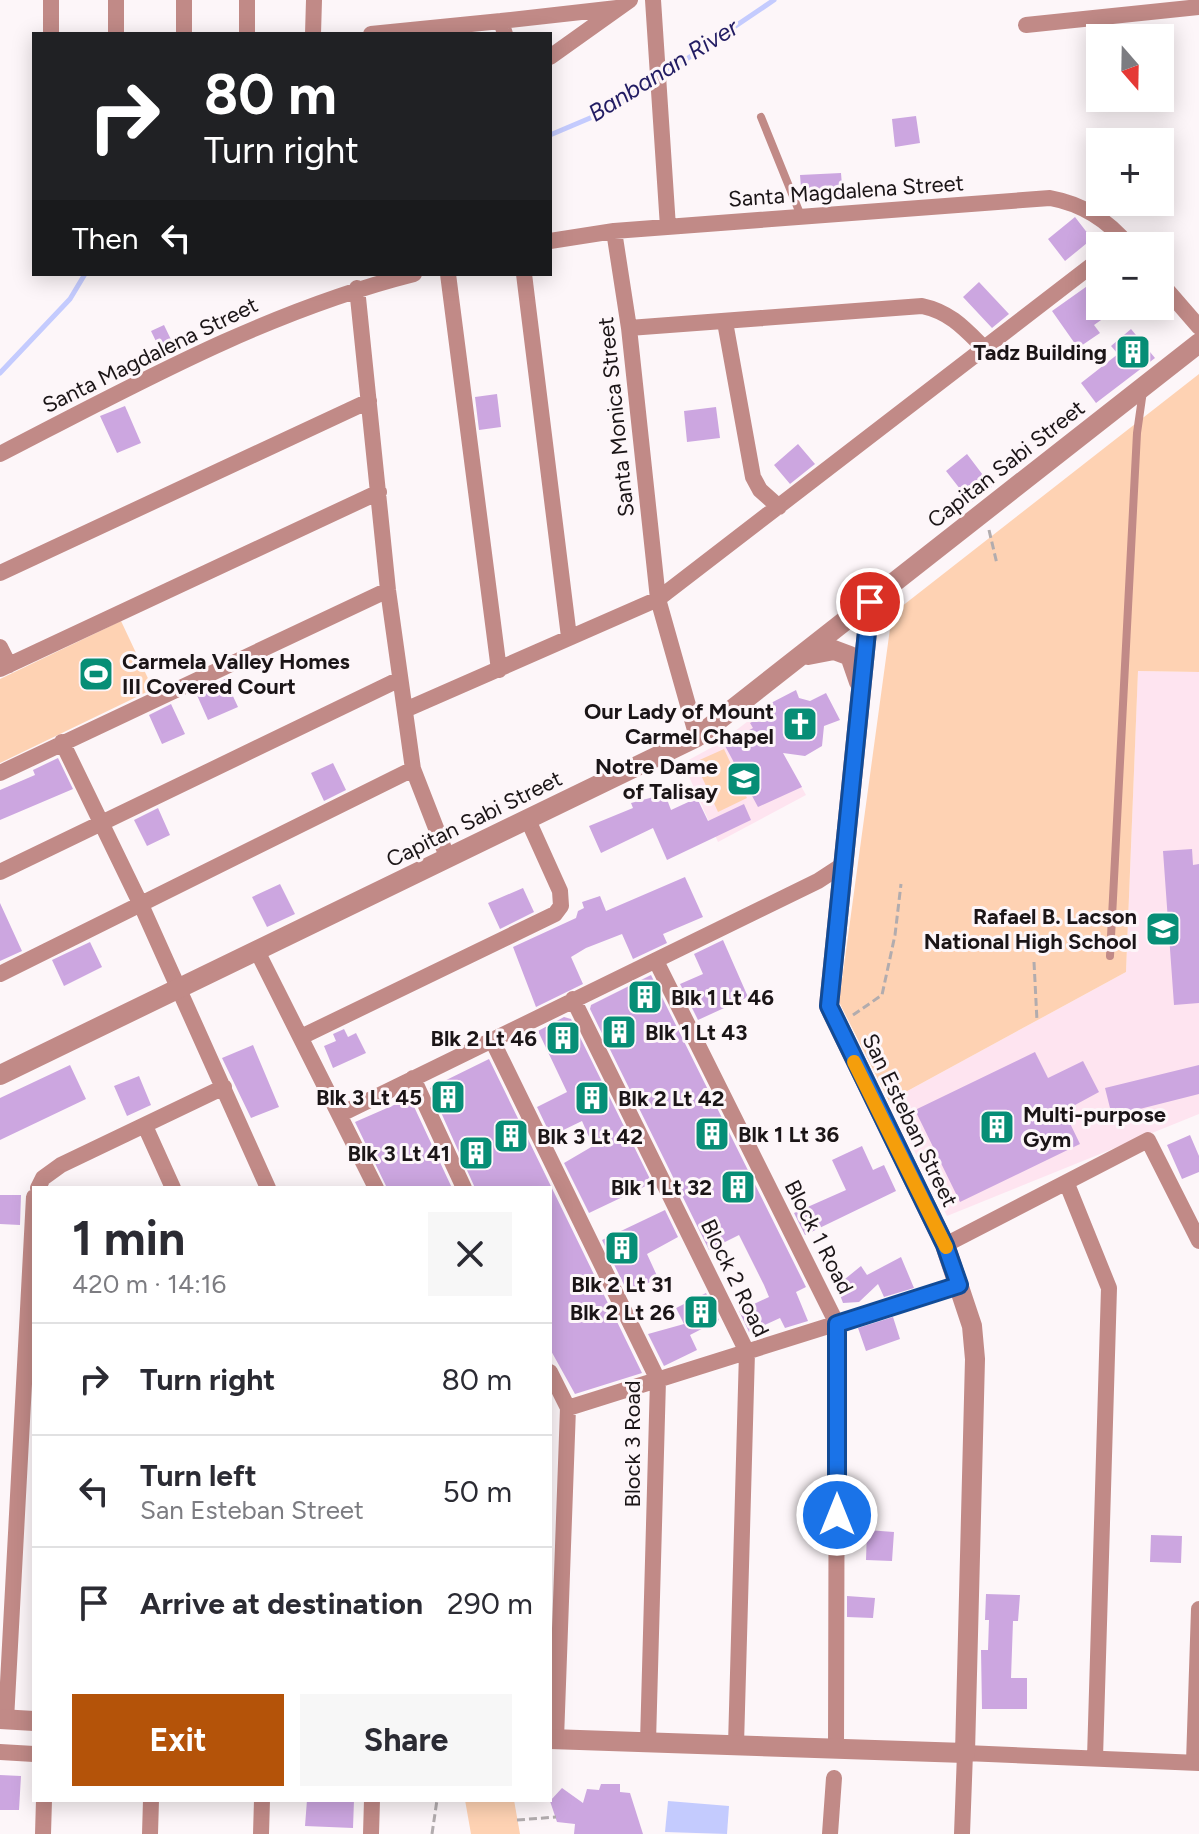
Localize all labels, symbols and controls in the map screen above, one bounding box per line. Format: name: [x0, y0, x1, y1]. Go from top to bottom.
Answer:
water label: Banbanan River: [583, 12, 744, 128]
north arrow: [1086, 24, 1174, 112]
map controls: [1086, 24, 1174, 320]
text: 80 m: [204, 61, 337, 128]
icon: right: [72, 64, 176, 168]
button: +: [1086, 128, 1174, 216]
text: Turn right: [204, 129, 359, 172]
street label: Santa Magdalena Street: [727, 169, 965, 213]
icon: left: [154, 216, 198, 260]
text: Then: [72, 220, 138, 257]
button: −: [1086, 232, 1174, 320]
street label: Santa Magdalena Street: [38, 291, 262, 419]
street label: Santa Monica Street: [592, 316, 640, 518]
building icon: Tadz Building: [1114, 333, 1152, 371]
place label: Tadz Building: [973, 339, 1107, 366]
street label: Capitan Sabi Street: [922, 394, 1090, 534]
pin: [836, 568, 904, 636]
icon: arrive: [848, 580, 892, 624]
place label: Carmela Valley Homes III Covered Court: [122, 648, 350, 700]
sports icon: Carmela Valley Homes III Covered Court: [77, 655, 115, 693]
place label: Our Lady of Mount Carmel Chapel: [584, 698, 774, 750]
church icon: Our Lady of Mount Carmel Chapel: [781, 705, 819, 743]
place label: Notre Dame of Talisay: [595, 753, 718, 805]
school or university icon: Notre Dame of Talisay: [725, 760, 763, 798]
street label: Capitan Sabi Street: [382, 765, 566, 873]
place label: Rafael B. Lacson National High School: [924, 903, 1137, 955]
school or university icon: Rafael B. Lacson National High School: [1144, 910, 1182, 948]
building icon: Blk 1 Lt 46: [626, 978, 664, 1016]
place label: Blk 1 Lt 46: [671, 984, 774, 1011]
building icon: Blk 1 Lt 43: [600, 1013, 638, 1051]
building icon: Blk 2 Lt 46: [544, 1019, 582, 1057]
place label: Blk 1 Lt 43: [645, 1019, 748, 1046]
place label: Blk 2 Lt 46: [430, 1025, 537, 1052]
street label: San Esteban Street: [856, 1029, 964, 1211]
building icon: Blk 3 Lt 45: [429, 1078, 467, 1116]
building icon: Blk 2 Lt 42: [573, 1079, 611, 1117]
place label: Blk 3 Lt 45: [316, 1084, 422, 1111]
place label: Blk 2 Lt 42: [618, 1085, 724, 1112]
place label: Multi-purpose Gym: [1023, 1101, 1166, 1153]
building icon: Multi-purpose Gym: [978, 1108, 1016, 1146]
building icon: Blk 1 Lt 36: [693, 1115, 731, 1153]
building icon: Blk 3 Lt 42: [492, 1117, 530, 1155]
place label: Blk 1 Lt 36: [738, 1121, 840, 1148]
place label: Blk 3 Lt 42: [537, 1123, 643, 1150]
building icon: Blk 3 Lt 41: [457, 1134, 495, 1172]
place label: Blk 3 Lt 41: [347, 1140, 450, 1167]
building icon: Blk 1 Lt 32: [719, 1168, 757, 1206]
place label: Blk 1 Lt 32: [611, 1174, 712, 1201]
street label: Block 1 Road: [779, 1176, 859, 1298]
text: 1 min: [72, 1209, 185, 1267]
button: close: [428, 1212, 512, 1296]
street label: Block 2 Road: [695, 1215, 775, 1341]
building icon: Blk 2 Lt 31: [603, 1229, 641, 1267]
text: 420 m · 14:16: [72, 1268, 226, 1300]
place label: Blk 2 Lt 31: [571, 1271, 673, 1298]
building icon: Blk 2 Lt 26: [682, 1293, 720, 1331]
place label: Blk 2 Lt 26: [570, 1299, 675, 1326]
icon: right: [72, 1357, 116, 1401]
text: Turn right: [140, 1361, 275, 1398]
text: 80 m: [441, 1361, 512, 1398]
street label: Block 3 Road: [619, 1380, 646, 1508]
text: Turn left: [140, 1457, 257, 1494]
icon: left: [72, 1469, 116, 1513]
text: 50 m: [443, 1473, 512, 1510]
position arrow: [795, 1473, 879, 1557]
text: San Esteban Street: [140, 1494, 364, 1526]
icon: arrive: [72, 1581, 116, 1625]
text: Arrive at destination: [140, 1585, 423, 1622]
text: 290 m: [447, 1585, 533, 1622]
button: Exit: [72, 1694, 284, 1786]
button: Share: [300, 1694, 512, 1786]

